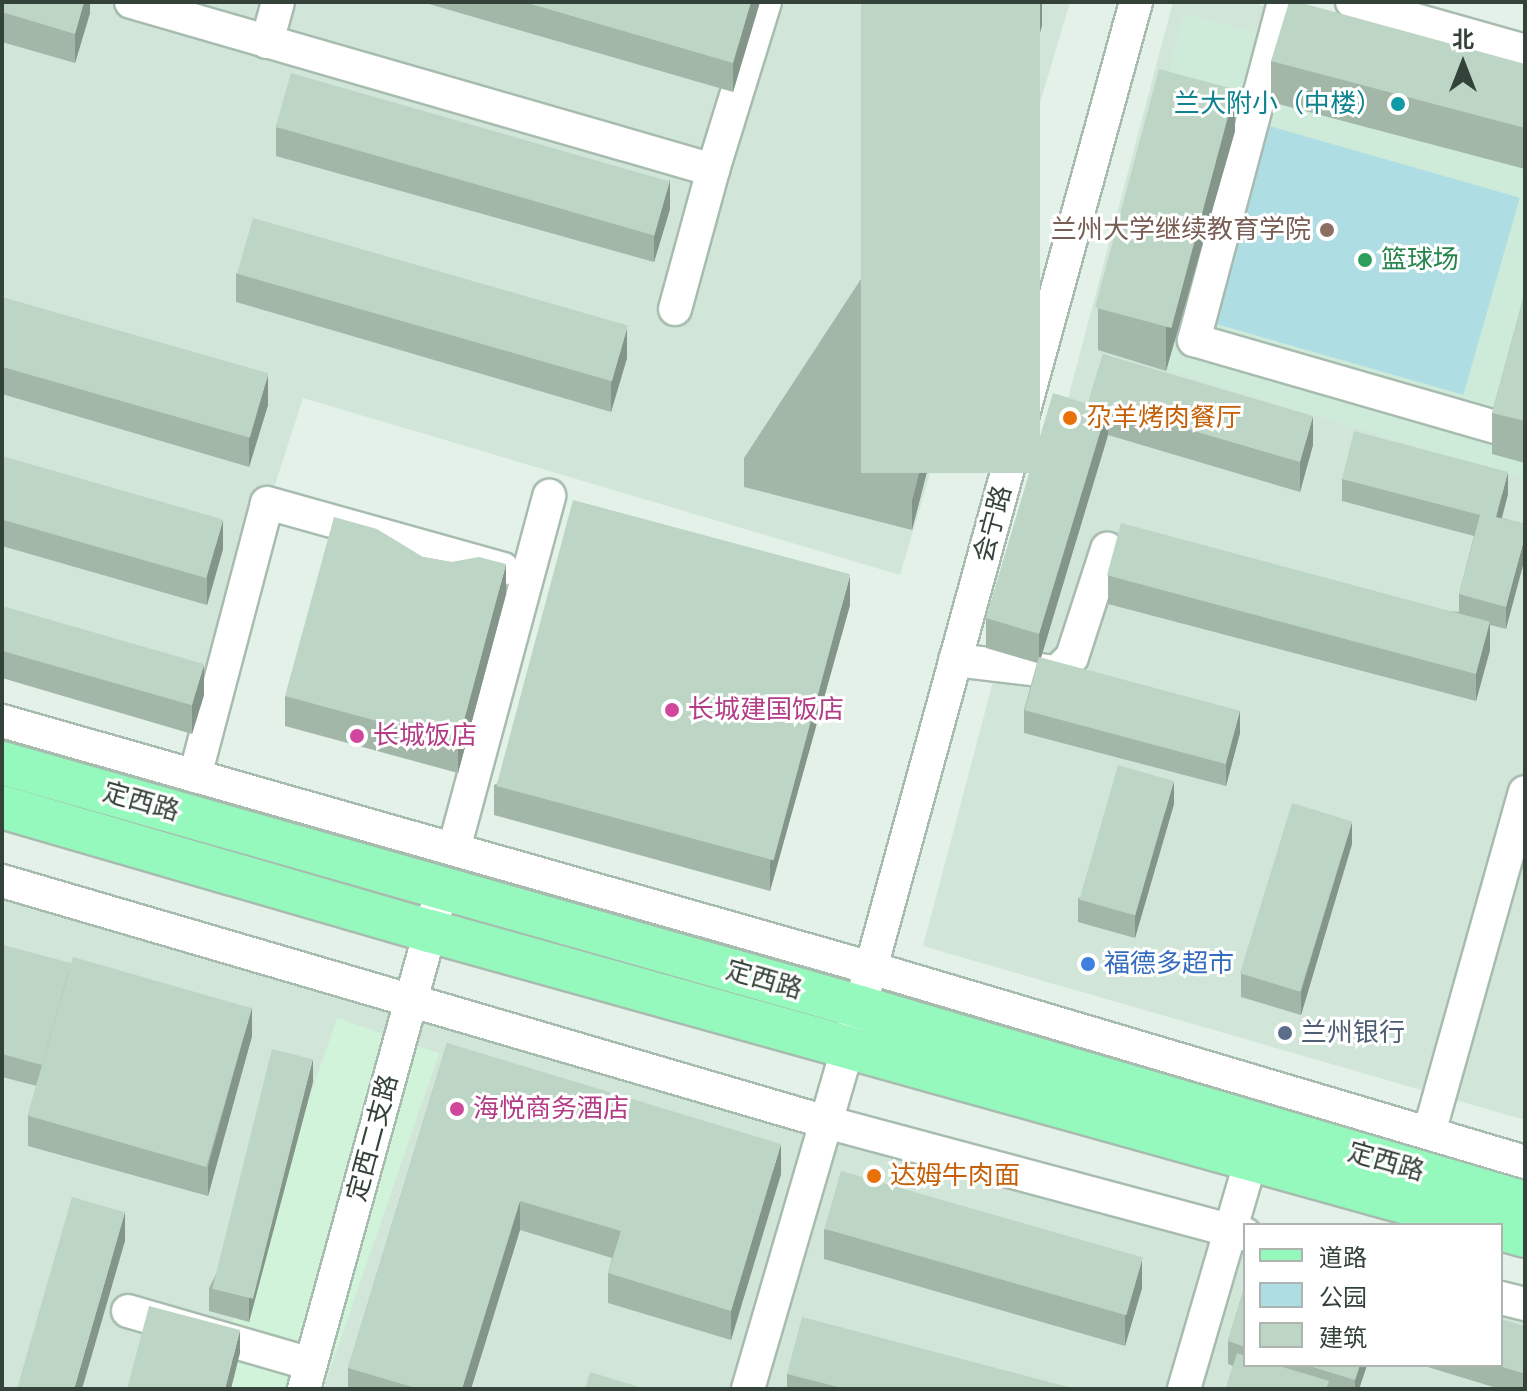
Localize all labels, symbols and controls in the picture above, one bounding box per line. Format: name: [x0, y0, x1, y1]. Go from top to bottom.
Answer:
north arrow: [1423, 24, 1503, 104]
text: 北: [1452, 27, 1474, 52]
place label: 兰大附小（中楼）: [1174, 88, 1382, 120]
marker: 兰大附小（中楼）: [1389, 95, 1407, 113]
place label: 兰州大学继续教育学院: [1051, 214, 1311, 246]
marker: 兰州大学继续教育学院: [1318, 221, 1336, 239]
place label: 篮球场: [1381, 244, 1459, 276]
marker: 篮球场: [1356, 251, 1374, 269]
place label: 尕羊烤肉餐厅: [1086, 402, 1242, 434]
marker: 尕羊烤肉餐厅: [1061, 409, 1079, 427]
street label: 会宁路: [968, 482, 1018, 566]
place label: 长城建国饭店: [688, 694, 844, 726]
marker: 长城建国饭店: [663, 701, 681, 719]
place label: 长城饭店: [373, 720, 477, 752]
marker: 长城饭店: [348, 727, 366, 745]
street label: 定西路: [99, 776, 183, 828]
place label: 福德多超市: [1104, 948, 1234, 980]
street label: 定西路: [722, 954, 806, 1006]
marker: 福德多超市: [1079, 955, 1097, 973]
place label: 兰州银行: [1301, 1017, 1405, 1049]
marker: 兰州银行: [1276, 1024, 1294, 1042]
street label: 定西二支路: [341, 1071, 405, 1205]
place label: 海悦商务酒店: [473, 1093, 629, 1125]
marker: 海悦商务酒店: [448, 1100, 466, 1118]
street label: 定西路: [1344, 1136, 1428, 1188]
place label: 达姆牛肉面: [890, 1160, 1020, 1192]
marker: 达姆牛肉面: [865, 1167, 883, 1185]
legend: [1243, 1223, 1503, 1367]
text: 道路: [1319, 1244, 1367, 1272]
text: 公园: [1319, 1284, 1367, 1312]
text: 建筑: [1319, 1324, 1367, 1352]

